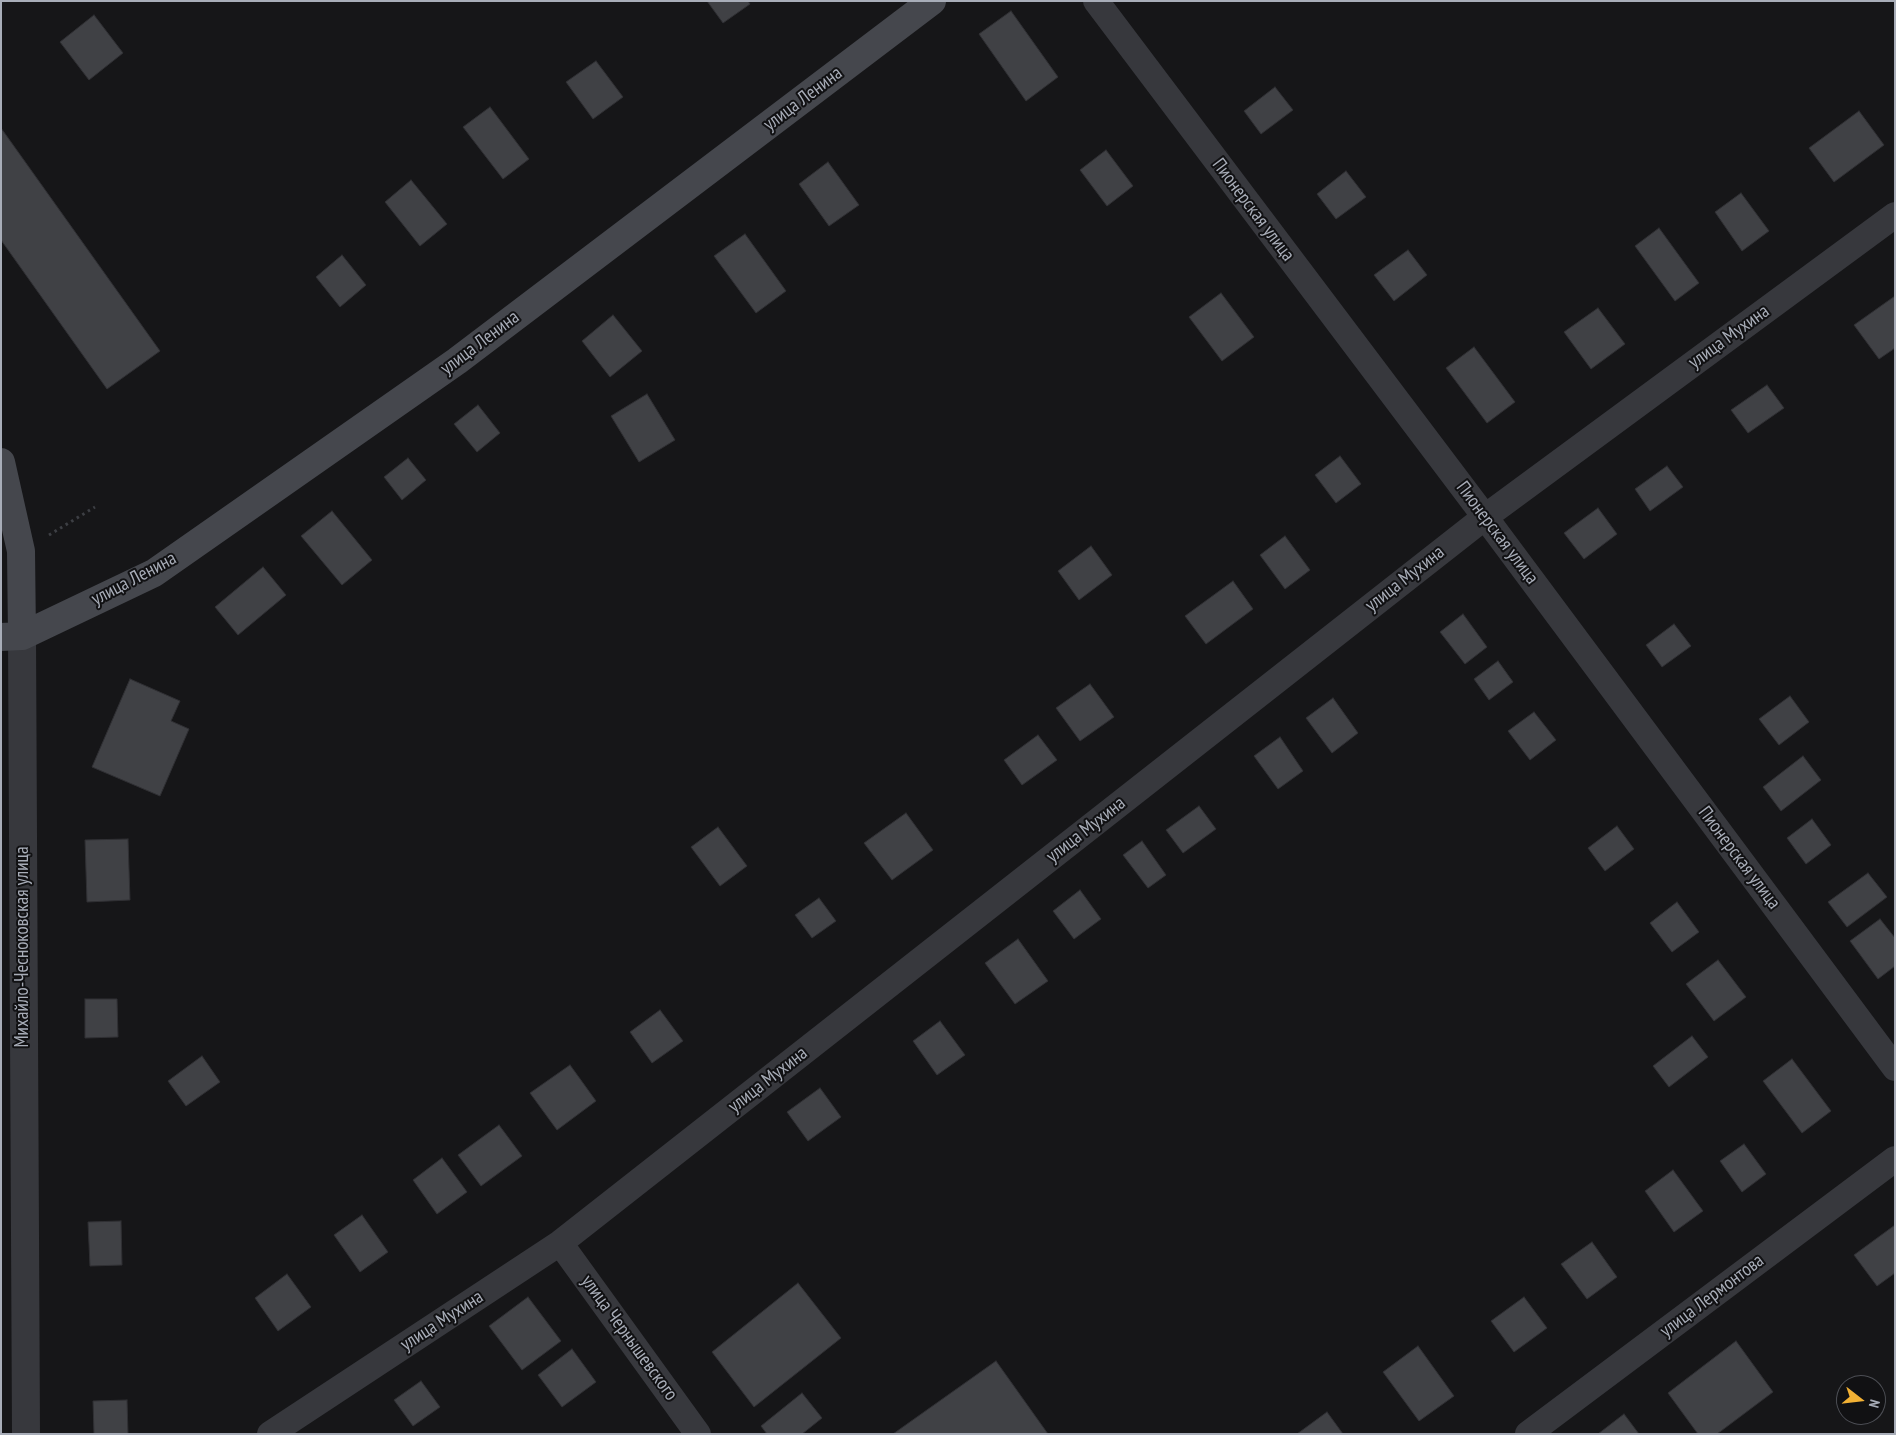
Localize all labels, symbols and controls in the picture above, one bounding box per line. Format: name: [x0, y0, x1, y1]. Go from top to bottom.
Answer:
street label: улица Ленина: [759, 62, 847, 136]
street label: Пионерская улица: [1207, 154, 1299, 266]
street label: улица Мухина: [1684, 300, 1774, 374]
street label: улица Ленина: [436, 306, 524, 380]
street label: Пионерская улица: [1451, 477, 1543, 589]
street label: улица Мухина: [1361, 541, 1449, 617]
street label: улица Ленина: [88, 547, 180, 611]
street label: улица Мухина: [1042, 792, 1130, 868]
street label: Пионерская улица: [1693, 802, 1785, 914]
street label: Михайло-Чесноковская улица: [12, 847, 34, 1047]
street label: улица Мухина: [724, 1042, 812, 1118]
street label: улица Лермонтова: [1655, 1249, 1769, 1343]
street label: улица Чернышевского: [576, 1271, 682, 1405]
street label: улица Мухина: [396, 1286, 488, 1356]
north arrow: [1836, 1375, 1886, 1425]
text: N: [1865, 1398, 1884, 1410]

